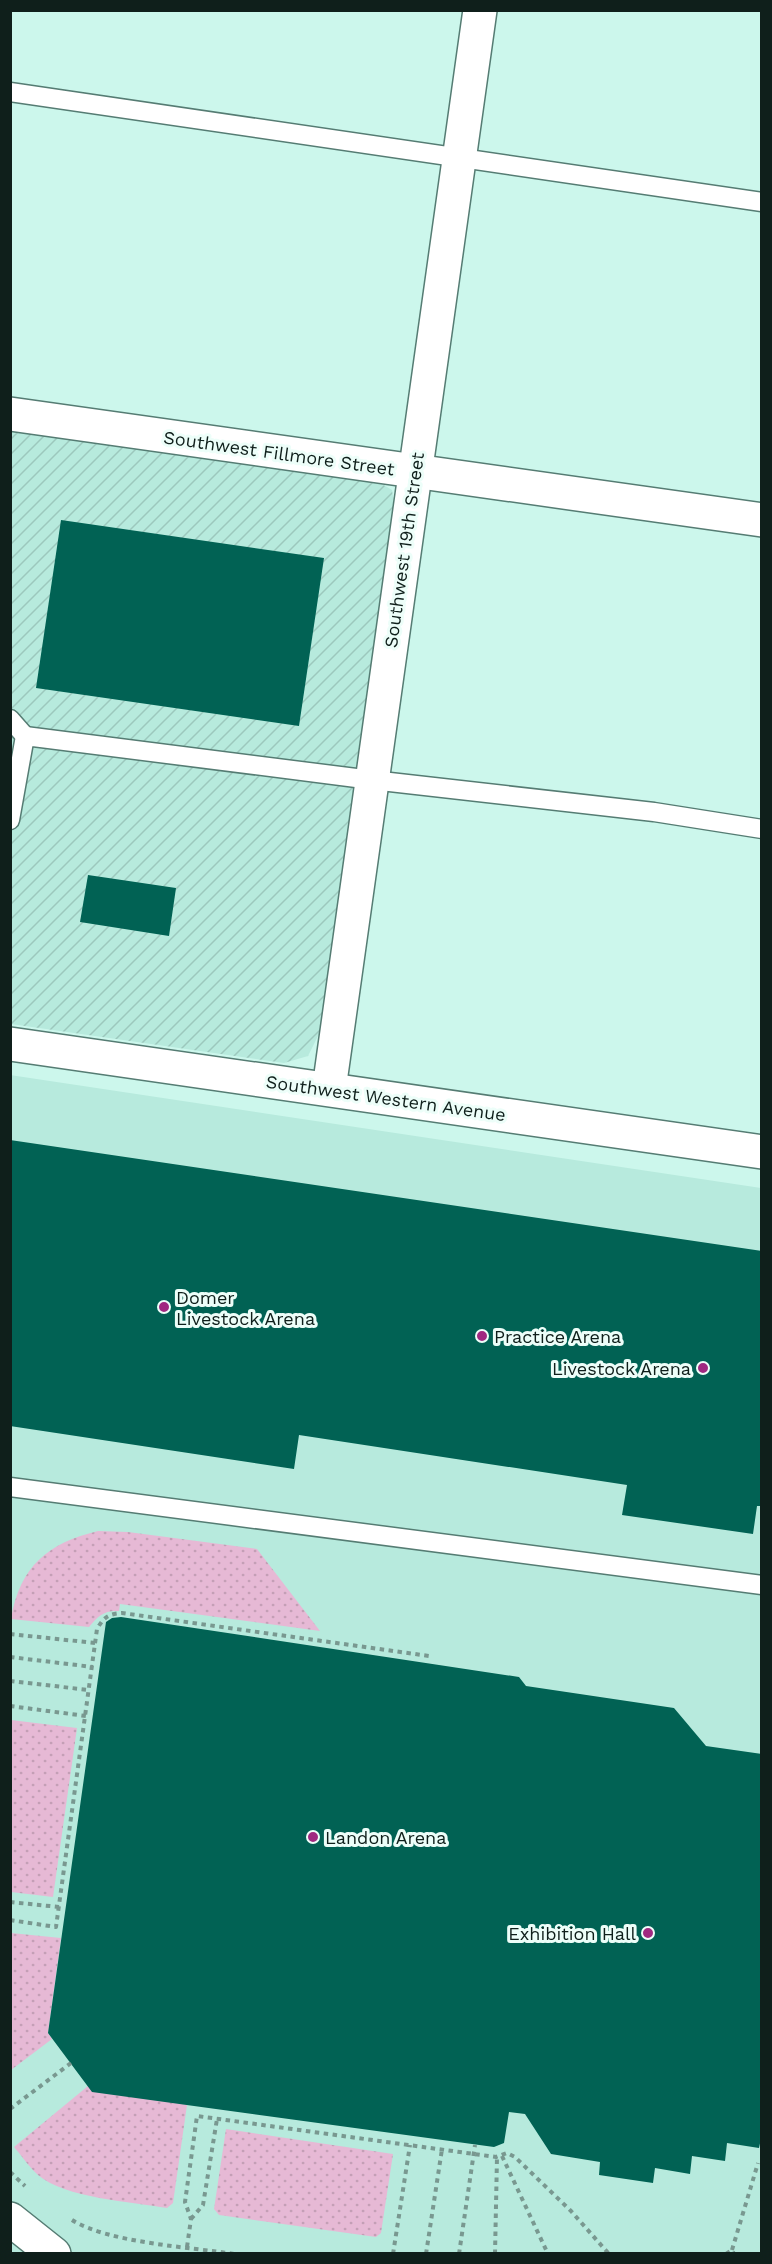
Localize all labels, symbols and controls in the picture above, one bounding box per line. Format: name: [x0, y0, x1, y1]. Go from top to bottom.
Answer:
street label: Southwest Fillmore Street: [162, 426, 396, 480]
street label: Southwest 19th Street: [380, 451, 428, 649]
street label: Southwest Western Avenue: [265, 1071, 507, 1125]
place label: Domer Livestock Arena: [176, 1287, 315, 1329]
marker: Domer Livestock Arena: [157, 1300, 171, 1314]
place label: Practice Arena: [494, 1326, 621, 1347]
marker: Practice Arena: [475, 1329, 489, 1343]
place label: Livestock Arena: [552, 1358, 691, 1379]
marker: Livestock Arena: [696, 1361, 710, 1375]
place label: Landon Arena: [325, 1827, 446, 1848]
marker: Landon Arena: [306, 1830, 320, 1844]
place label: Exhibition Hall: [508, 1923, 636, 1944]
marker: Exhibition Hall: [641, 1926, 655, 1940]

